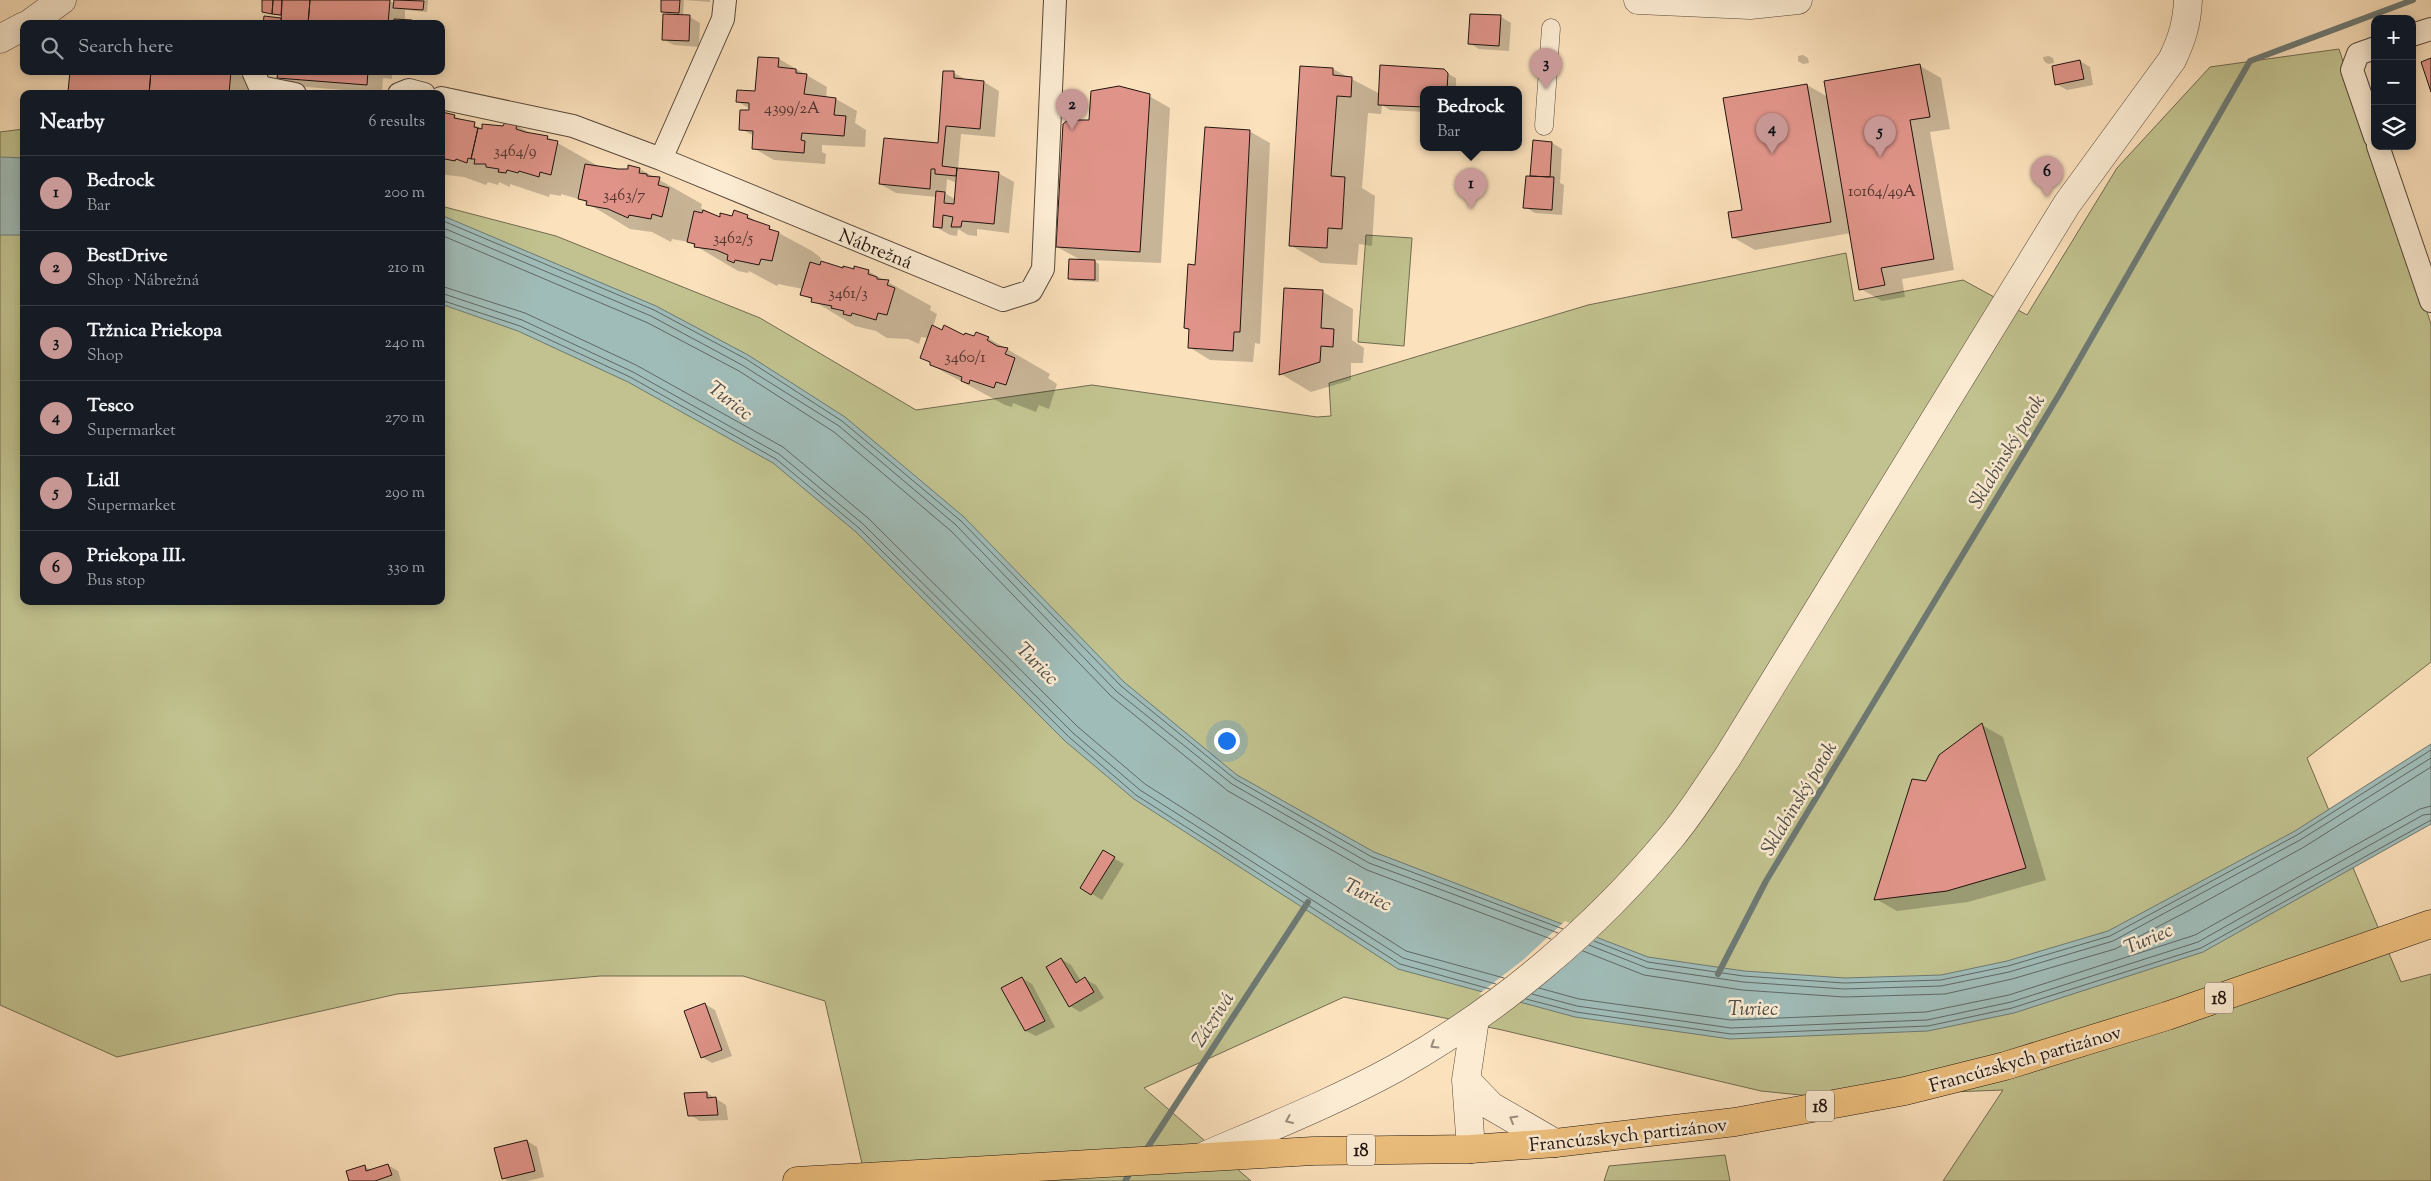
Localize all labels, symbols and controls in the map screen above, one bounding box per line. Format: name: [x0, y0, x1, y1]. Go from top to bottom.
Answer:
map controls: [2371, 15, 2416, 150]
button: +: [2371, 15, 2416, 60]
search box: [20, 20, 445, 75]
icon: search: [38, 34, 66, 62]
text: Search here: [78, 34, 173, 61]
pin: 3: [1530, 48, 1562, 89]
button: −: [2371, 60, 2416, 105]
popup: [1420, 86, 1522, 151]
pin: 2: [1056, 89, 1088, 130]
text: Bedrock: [1437, 94, 1505, 121]
house number: 4399/2A: [764, 98, 820, 121]
button: layers: [2371, 105, 2416, 150]
text: Nearby: [40, 108, 105, 138]
text: 6 results: [369, 111, 425, 134]
pin: 4: [1756, 113, 1788, 154]
pin: 5: [1864, 116, 1896, 157]
text: Bar: [1437, 121, 1460, 144]
house number: 3464/9: [493, 141, 537, 164]
pin: 6: [2031, 156, 2063, 197]
text: Bedrock: [87, 168, 155, 195]
pin: 1: [1455, 168, 1487, 209]
house number: 10164/49A: [1848, 181, 1916, 204]
text: 1: [53, 182, 59, 205]
text: 200 m: [384, 182, 425, 205]
house number: 3463/7: [603, 185, 645, 208]
text: Bar: [87, 195, 110, 218]
street label: Nábrežná: [834, 223, 916, 277]
house number: 3462/5: [713, 228, 754, 251]
text: BestDrive: [87, 243, 168, 270]
text: 2: [52, 257, 60, 280]
text: 210 m: [387, 257, 425, 280]
text: Shop · Nábrežná: [87, 270, 199, 293]
house number: 3461/3: [828, 283, 868, 306]
text: Tržnica Priekopa: [87, 318, 222, 345]
text: 3: [53, 332, 59, 355]
text: 240 m: [384, 332, 425, 355]
text: Shop: [87, 345, 123, 368]
house number: 3460/1: [944, 347, 986, 370]
water label: Turiec: [701, 375, 758, 429]
water label: Sklabinský potok: [1963, 390, 2054, 515]
text: Tesco: [87, 393, 134, 420]
text: 4: [52, 407, 60, 430]
text: 270 m: [385, 407, 425, 430]
text: Supermarket: [87, 420, 176, 443]
text: Lidl: [87, 468, 120, 495]
text: 5: [53, 482, 59, 505]
text: 290 m: [385, 482, 425, 505]
text: Supermarket: [87, 495, 176, 518]
text: Priekopa III.: [87, 543, 186, 570]
text: 6: [52, 557, 60, 580]
text: 330 m: [387, 557, 425, 580]
text: Bus stop: [87, 570, 145, 593]
water label: Turiec: [1008, 637, 1064, 693]
your location: [1214, 728, 1240, 754]
water label: Sklabinský potok: [1755, 737, 1846, 862]
water label: Turiec: [1338, 872, 1396, 920]
water label: Turiec: [2120, 917, 2178, 964]
road number: 18: [2205, 982, 2233, 1014]
water label: Zázrivá: [1185, 987, 1243, 1054]
water label: Turiec: [1728, 996, 1778, 1025]
street label: Francúzskych partizánov: [1926, 1020, 2125, 1101]
one-way arrow: [1430, 1039, 1439, 1048]
road number: 18: [1806, 1090, 1834, 1122]
street label: Francúzskych partizánov: [1528, 1113, 1729, 1160]
one-way arrow: [1286, 1114, 1294, 1124]
one-way arrow: [1509, 1115, 1518, 1125]
road number: 18: [1347, 1134, 1375, 1166]

